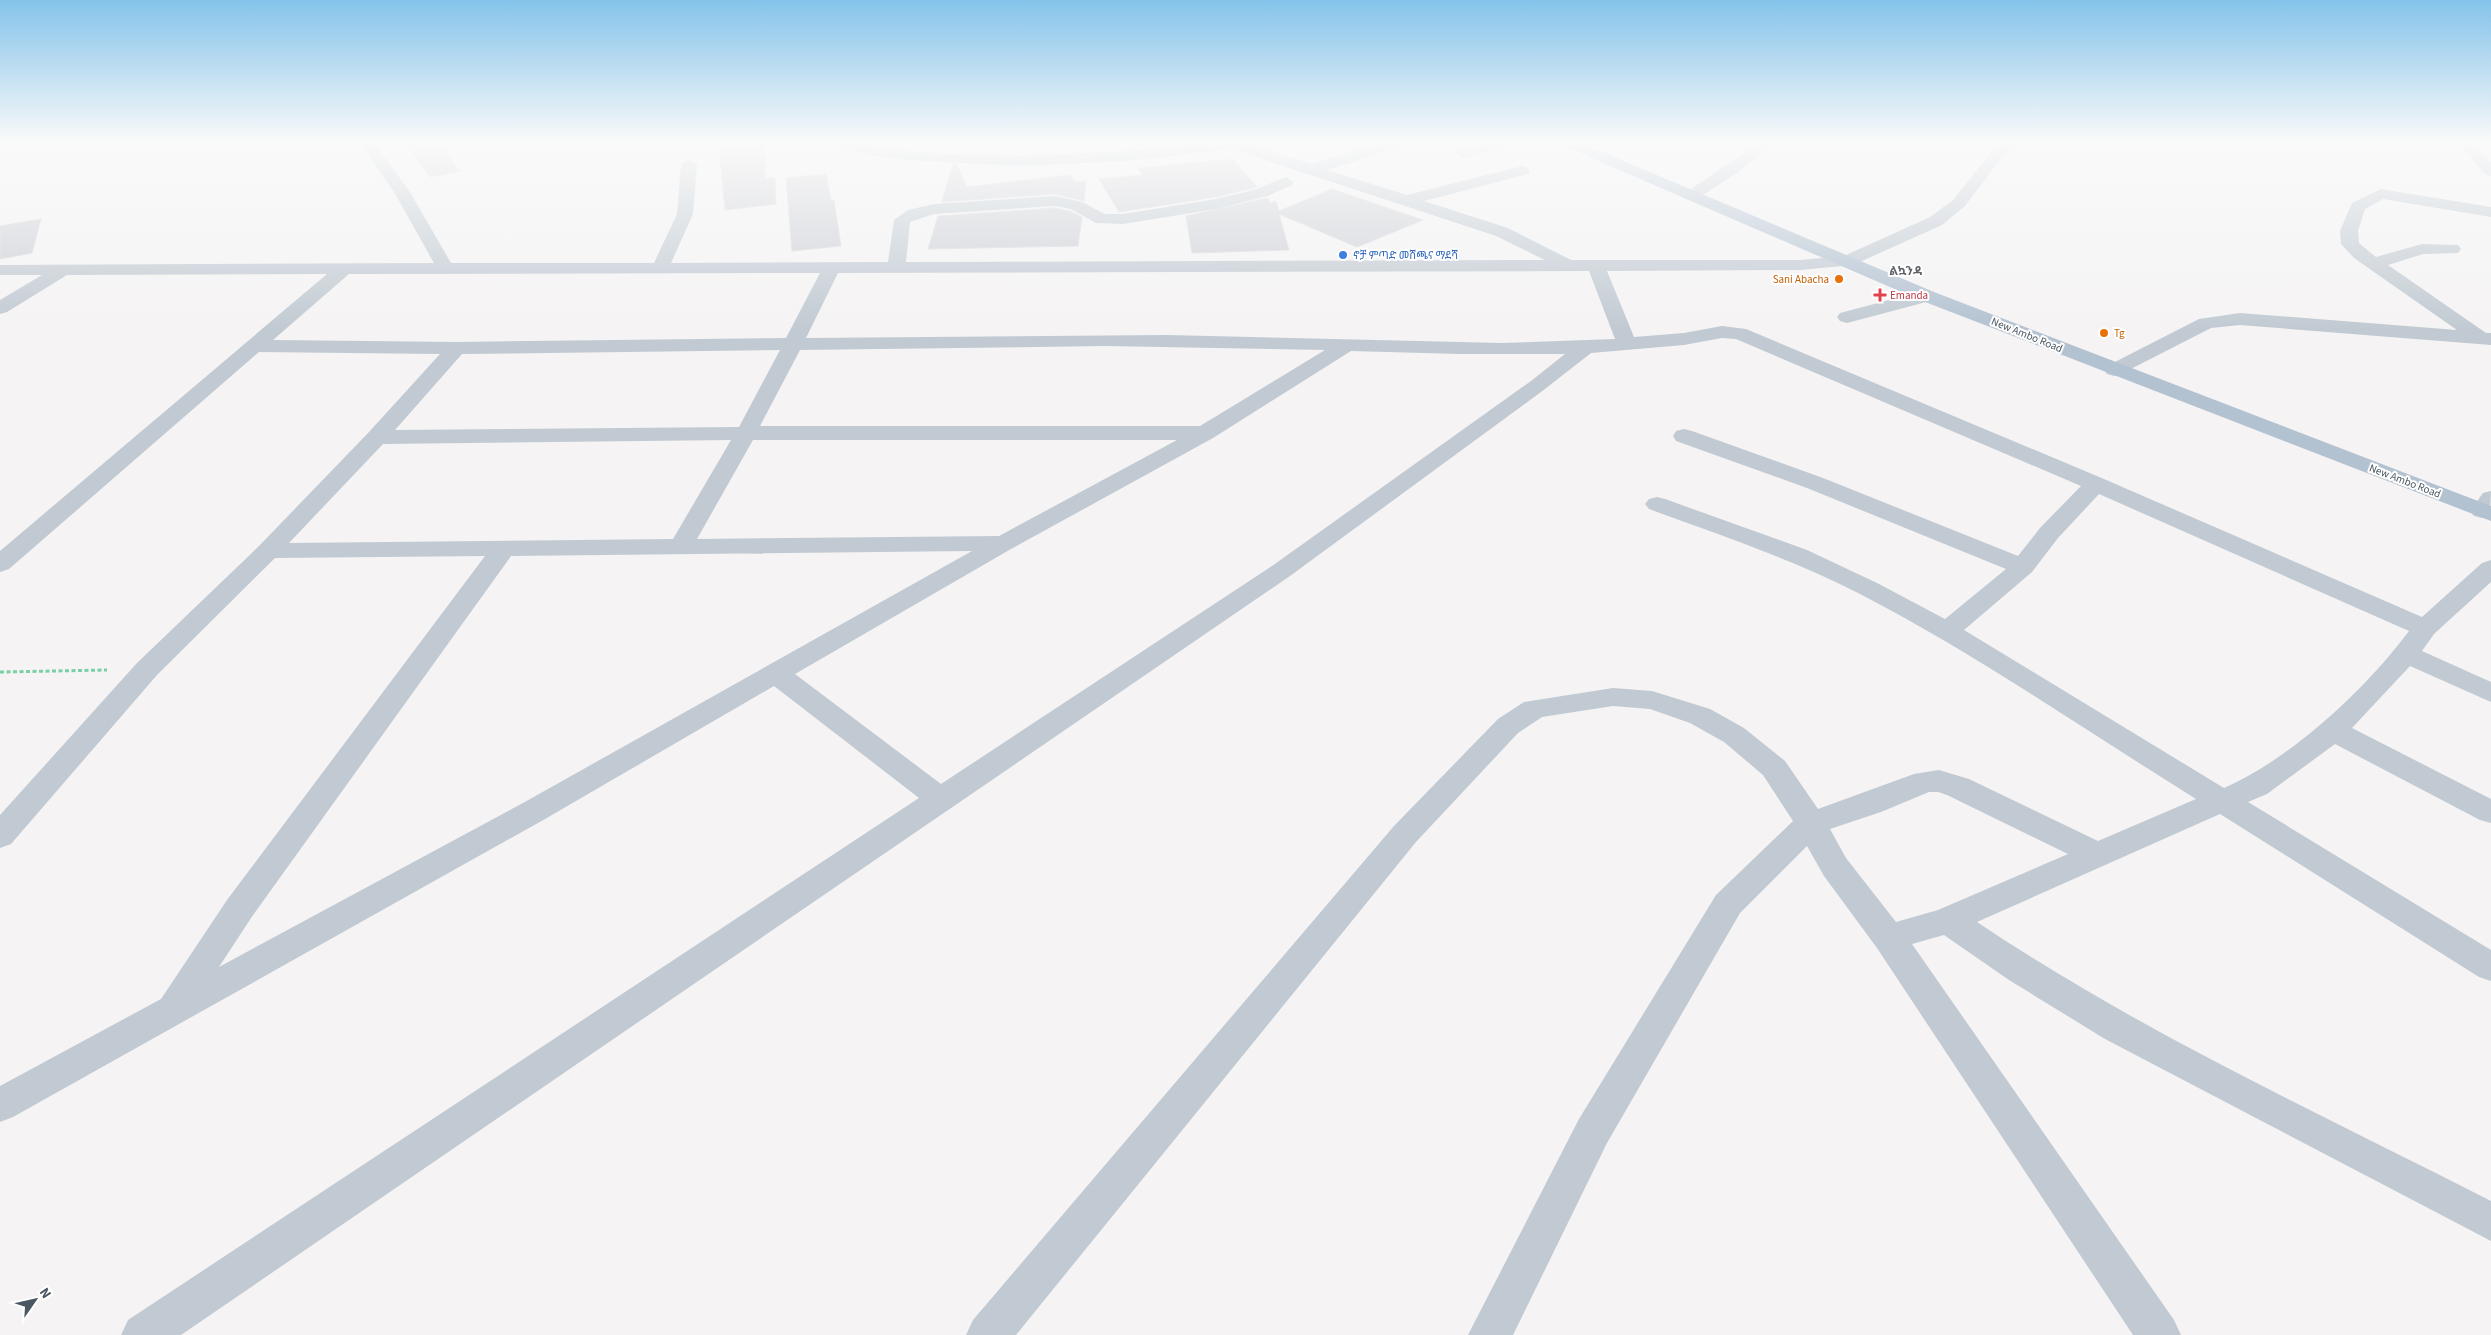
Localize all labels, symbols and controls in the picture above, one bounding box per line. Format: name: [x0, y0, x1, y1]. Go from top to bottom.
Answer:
place label: ኖቻ ምጣድ መሸጫና ማደሻ: [1353, 248, 1458, 263]
marker: ኖቻ ምጣድ መሸጫና ማደሻ: [1337, 249, 1349, 261]
district label: ልኳንዳ: [1889, 263, 1923, 280]
place label: Sani Abacha: [1773, 272, 1829, 287]
marker: Sani Abacha: [1833, 273, 1845, 285]
place label: Emanda: [1890, 288, 1928, 303]
marker: Emanda: [1874, 289, 1886, 301]
street label: New Ambo Road: [1989, 314, 2065, 356]
place label: Tg: [2114, 326, 2125, 341]
marker: Tg: [2098, 327, 2110, 339]
street label: New Ambo Road: [2367, 460, 2443, 502]
north arrow: [10, 1275, 60, 1325]
text: N: [34, 1284, 56, 1303]

